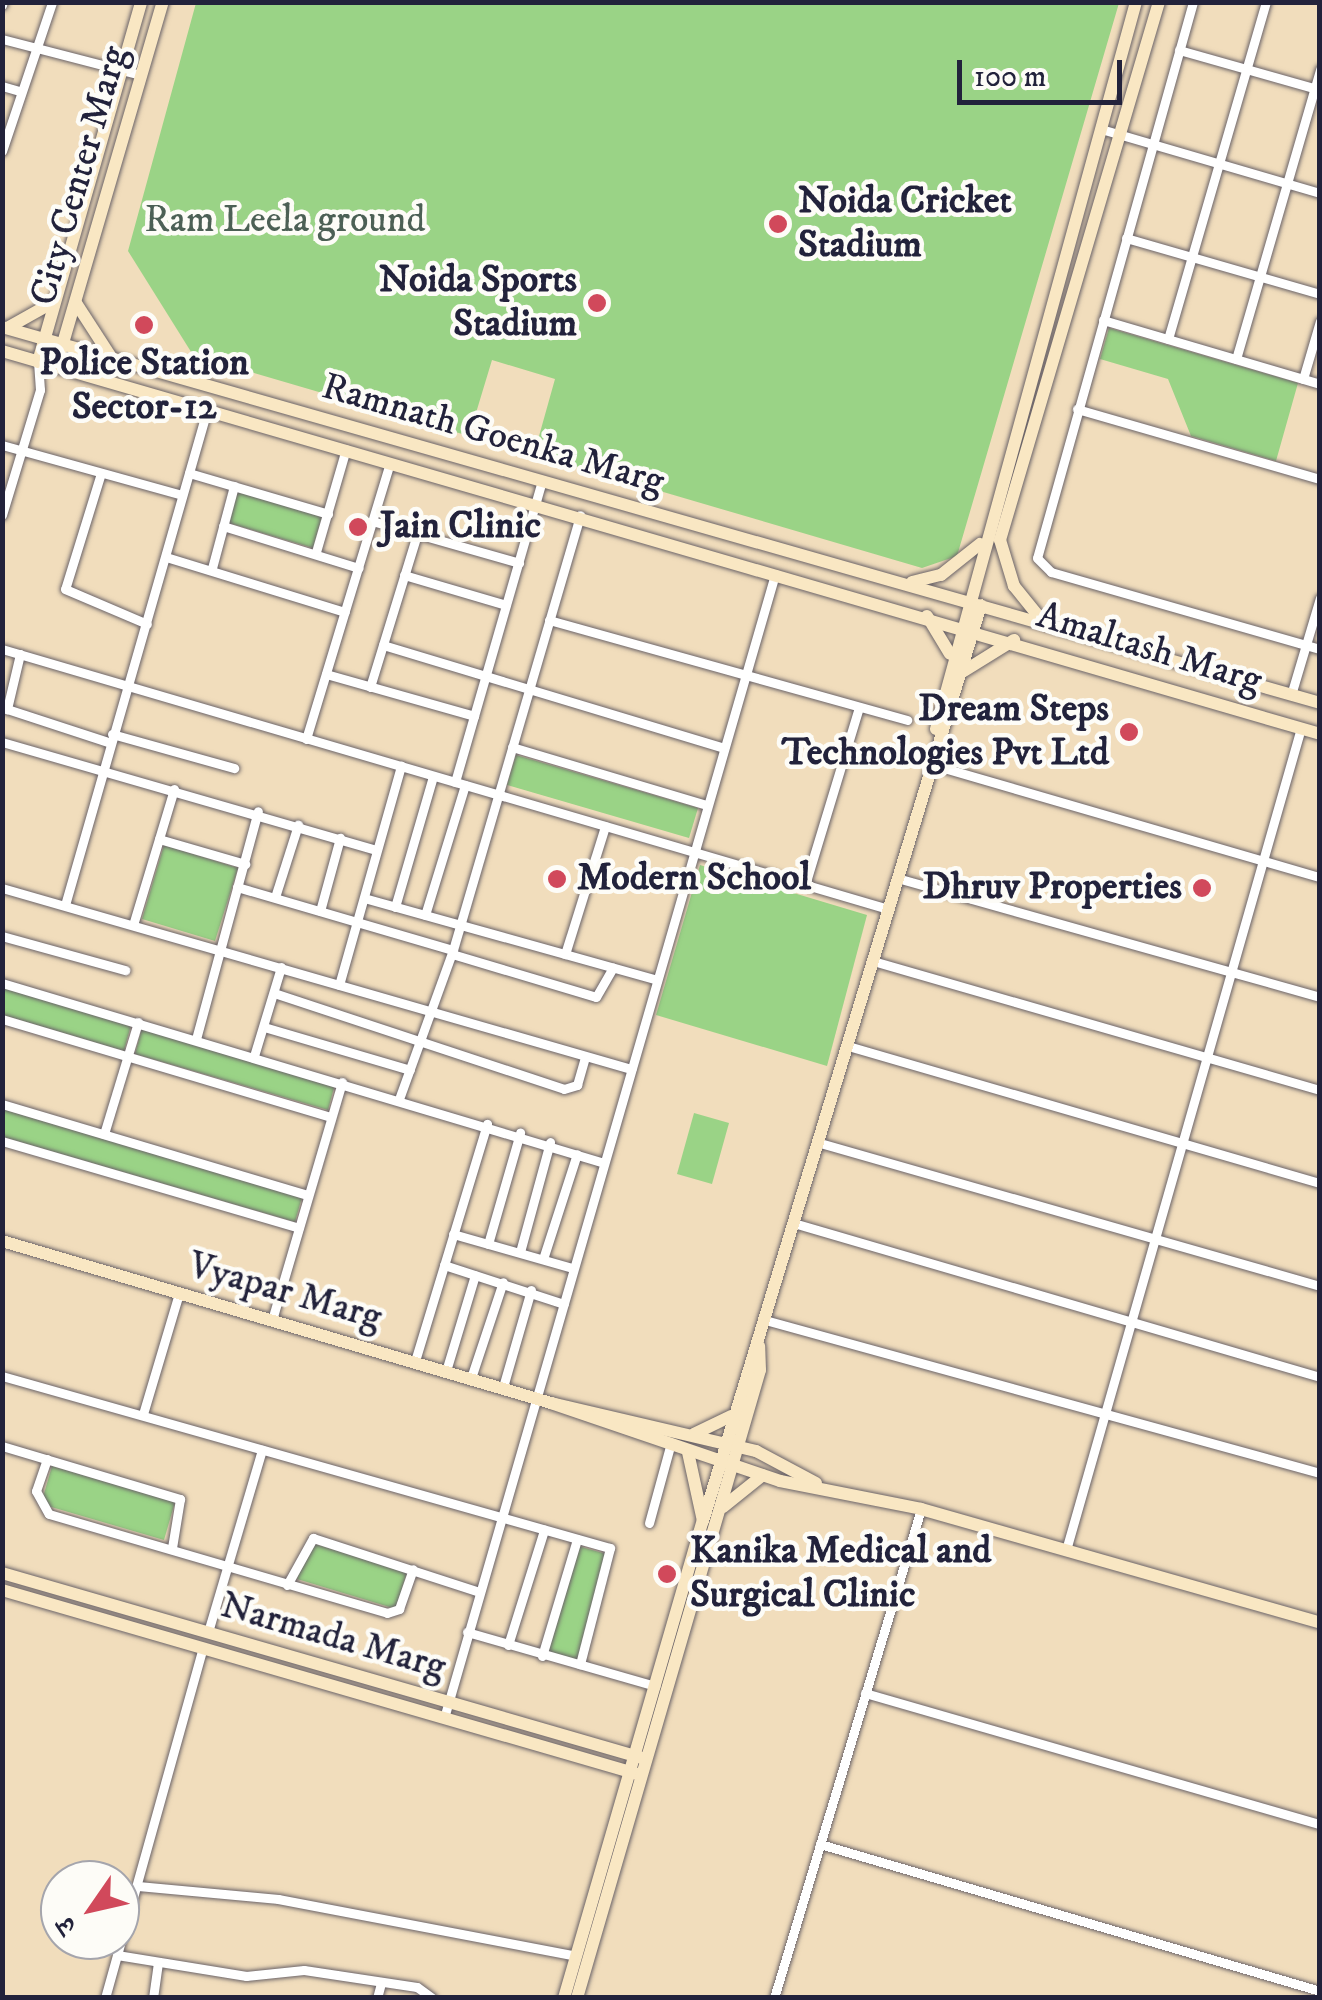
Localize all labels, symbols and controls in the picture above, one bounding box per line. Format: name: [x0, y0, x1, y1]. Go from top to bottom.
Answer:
scale bar: [962, 40, 1127, 102]
street label: City Center Marg: [21, 41, 139, 311]
text: 100 m: [974, 59, 1046, 96]
place label: Noida Cricket Stadium: [798, 179, 1012, 268]
park label: Ram Leela ground: [145, 198, 425, 244]
marker: Noida Cricket Stadium: [767, 213, 789, 235]
place label: Noida Sports Stadium: [379, 258, 577, 348]
marker: Noida Sports Stadium: [586, 292, 608, 314]
marker: Police Station Sector-12: [133, 314, 155, 336]
place label: Police Station Sector-12: [39, 341, 249, 430]
street label: Ramnath Goenka Marg: [317, 364, 669, 506]
place label: Jain Clinic: [380, 504, 541, 550]
marker: Jain Clinic: [345, 514, 371, 540]
street label: Amaltash Marg: [1031, 593, 1267, 705]
place label: Dream Steps Technologies Pvt Ltd: [782, 687, 1109, 776]
marker: Dream Steps Technologies Pvt Ltd: [1118, 721, 1140, 743]
place label: Modern School: [577, 856, 811, 902]
place label: Dhruv Properties: [923, 865, 1182, 911]
marker: Modern School: [546, 868, 568, 890]
marker: Dhruv Properties: [1191, 877, 1213, 899]
street label: Vyapar Marg: [183, 1243, 387, 1341]
place label: Kanika Medical and Surgical Clinic: [690, 1529, 991, 1618]
marker: Kanika Medical and Surgical Clinic: [654, 1561, 680, 1587]
street label: Narmada Marg: [215, 1583, 451, 1691]
north arrow: [40, 1860, 140, 1960]
text: उ: [48, 1910, 85, 1942]

